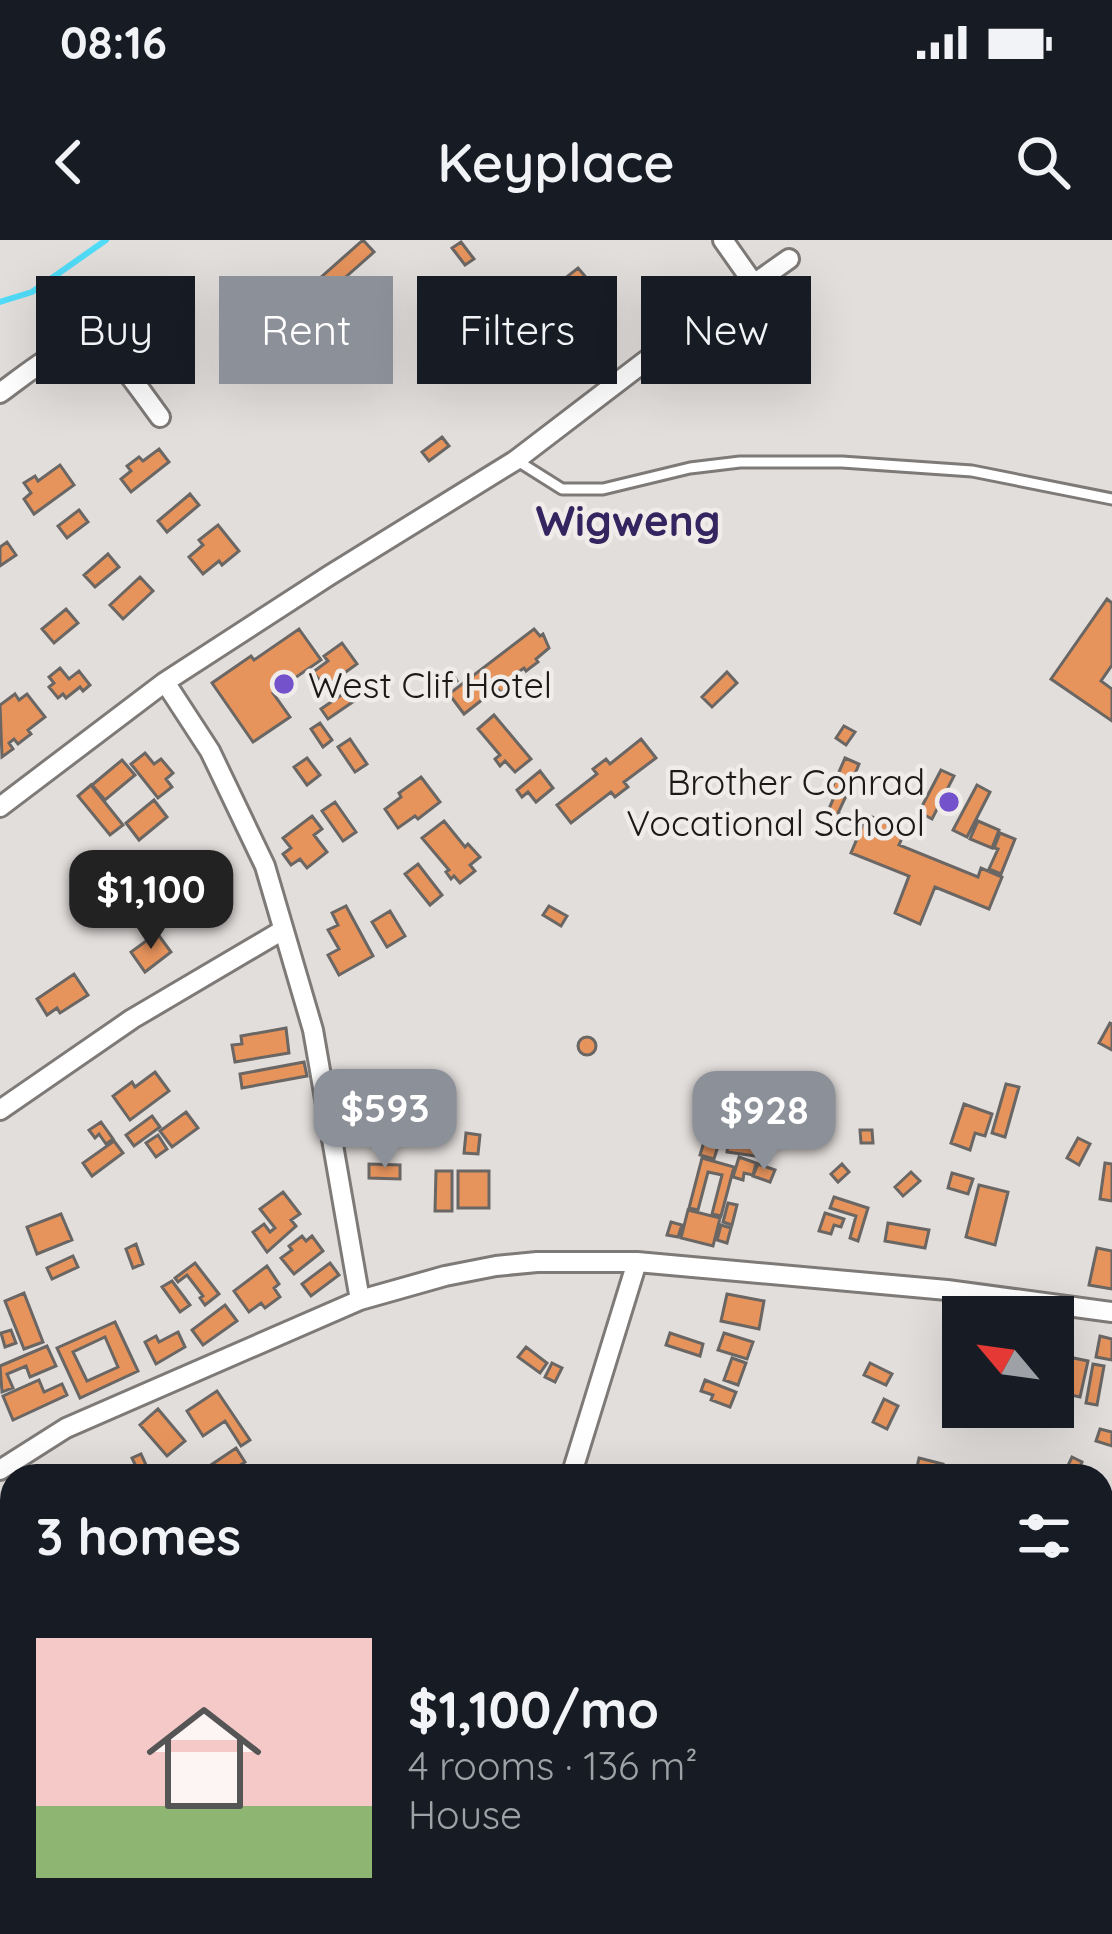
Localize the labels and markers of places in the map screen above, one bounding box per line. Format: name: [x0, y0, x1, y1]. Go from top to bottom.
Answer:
place label: West Clif Hotel: [308, 662, 552, 707]
marker: West Clif Hotel: [271, 671, 297, 697]
place label: Brother Conrad Vocational School: [626, 759, 925, 845]
marker: Brother Conrad Vocational School: [936, 789, 962, 815]
pin: $1,100: [53, 850, 249, 952]
pin: $593: [314, 1069, 456, 1171]
pin: $928: [693, 1071, 835, 1173]

